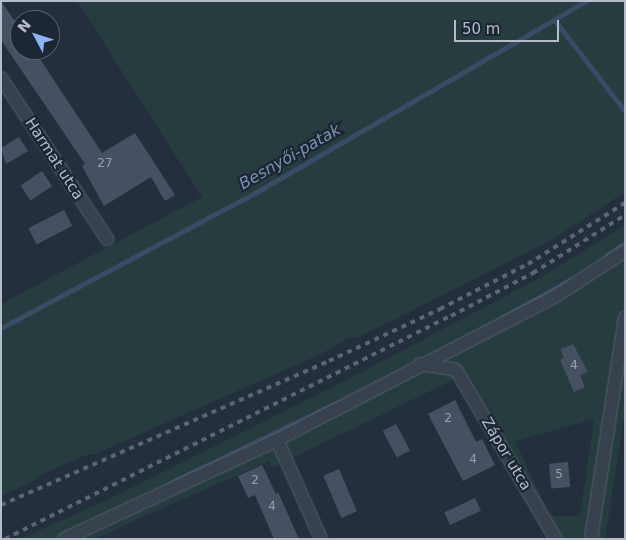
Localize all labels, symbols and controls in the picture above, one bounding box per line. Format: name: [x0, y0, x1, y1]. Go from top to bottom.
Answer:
north arrow: [10, 10, 60, 60]
scale bar: [456, 10, 561, 42]
text: N: [14, 16, 34, 36]
text: 50 m: [462, 20, 500, 38]
street label: Harmat utca: [21, 115, 87, 203]
water label: Besnyői-patak: [236, 120, 344, 194]
house number: 27: [97, 157, 113, 171]
house number: 4: [570, 359, 578, 373]
house number: 2: [444, 412, 452, 426]
street label: Zápor utca: [477, 414, 535, 494]
house number: 4: [469, 453, 477, 467]
house number: 5: [555, 468, 563, 482]
house number: 2: [251, 474, 259, 488]
house number: 4: [268, 500, 276, 514]

